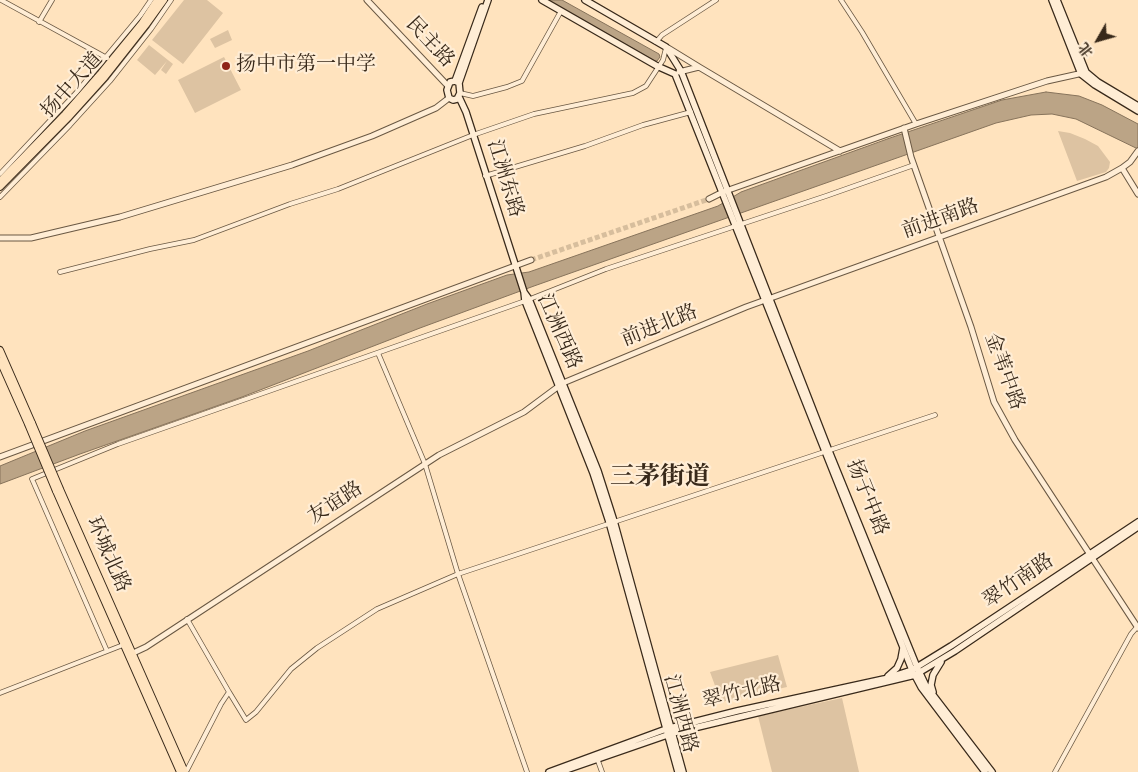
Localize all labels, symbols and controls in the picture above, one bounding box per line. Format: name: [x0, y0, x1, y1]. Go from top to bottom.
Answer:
street label: 民主路: [400, 13, 458, 73]
north arrow: [1073, 15, 1123, 65]
text: 北: [1075, 38, 1098, 60]
street label: 扬中大道: [37, 48, 109, 124]
place label: 扬中市第一中学: [236, 54, 376, 78]
marker: 扬中市第一中学: [220, 60, 232, 72]
street label: 江洲东路: [481, 137, 527, 221]
street label: 前进南路: [899, 195, 983, 245]
street label: 江洲西路: [531, 291, 585, 373]
street label: 前进北路: [618, 301, 702, 353]
street label: 金苇中路: [978, 330, 1028, 414]
street label: 扬子中路: [840, 456, 892, 540]
district label: 三茅街道: [610, 464, 710, 494]
street label: 友谊路: [304, 478, 368, 530]
street label: 环城北路: [80, 514, 134, 596]
street label: 翠竹南路: [979, 550, 1059, 614]
street label: 江洲西路: [657, 672, 701, 756]
street label: 翠竹北路: [700, 673, 784, 715]

